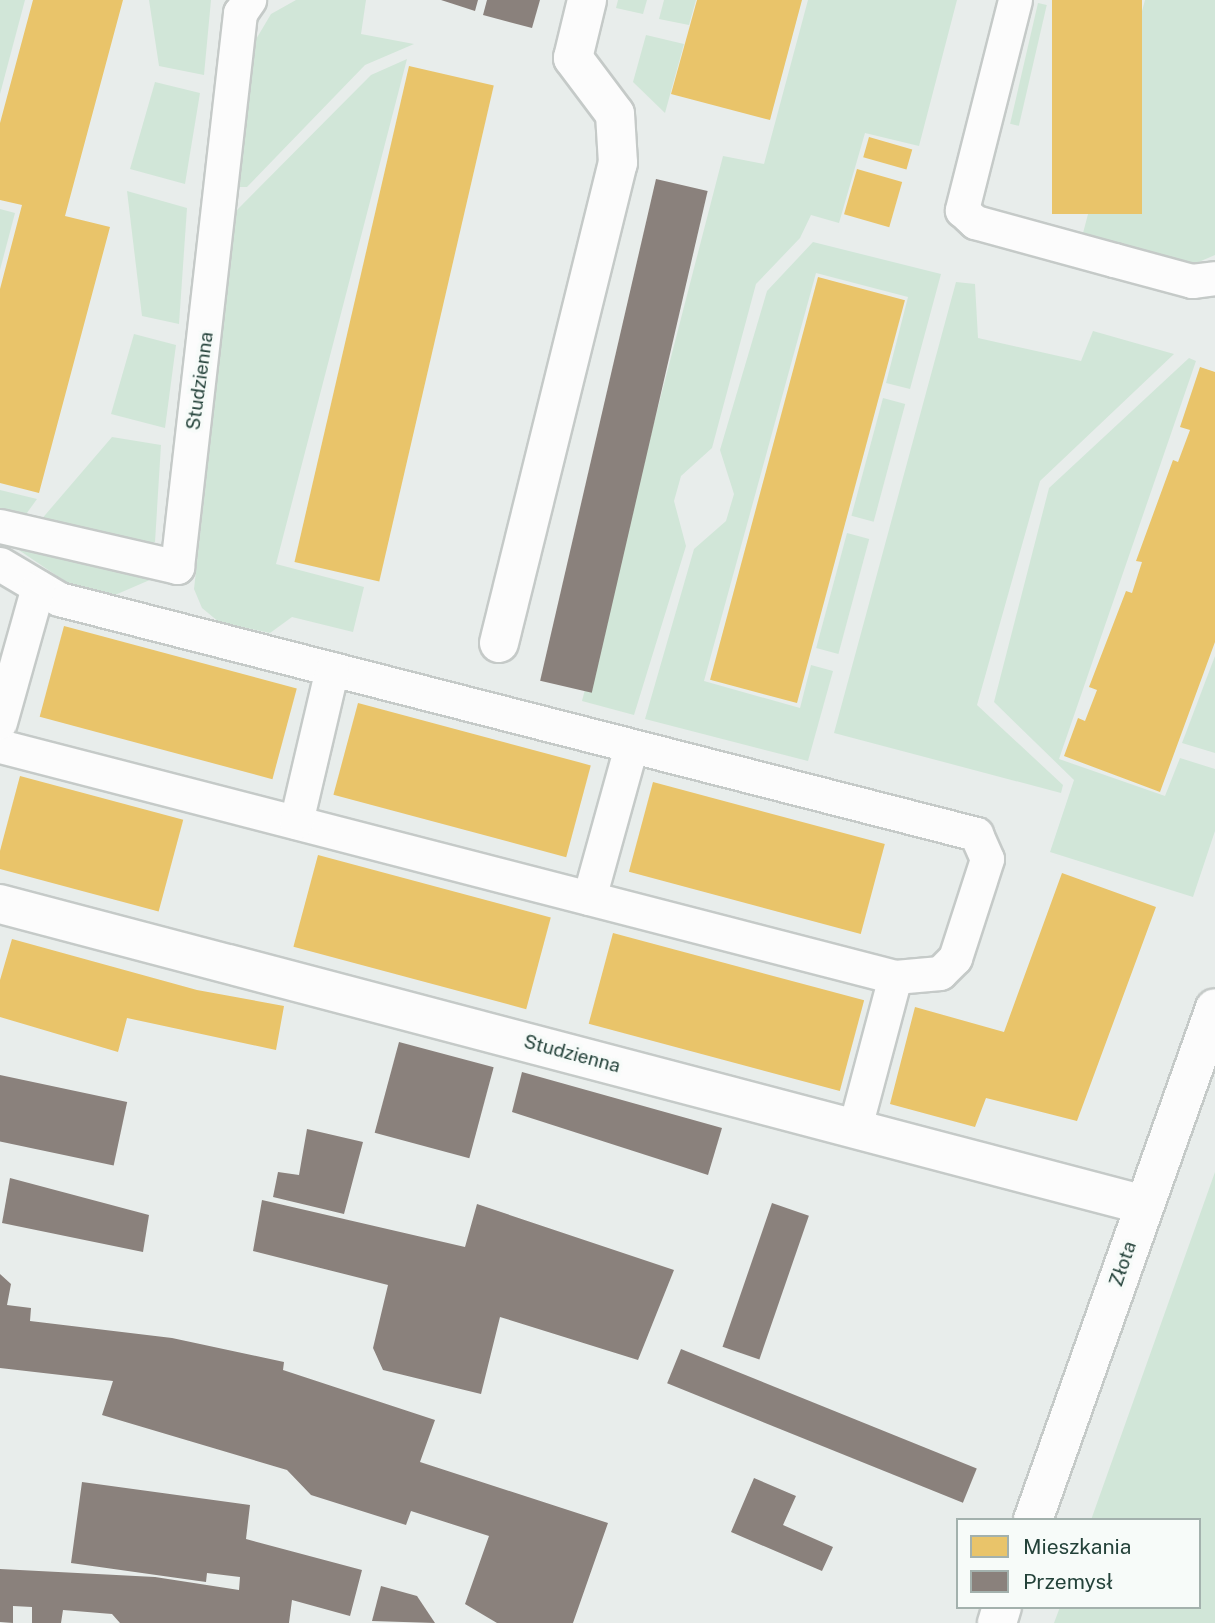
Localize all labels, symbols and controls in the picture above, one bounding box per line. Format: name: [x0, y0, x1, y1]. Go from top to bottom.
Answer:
street label: Studzienna: [182, 330, 218, 432]
street label: Studzienna: [521, 1030, 623, 1078]
street label: Złota: [1105, 1238, 1141, 1290]
legend: [956, 1518, 1201, 1609]
text: Mieszkania: [1023, 1534, 1131, 1559]
text: Przemysł: [1023, 1569, 1114, 1594]

